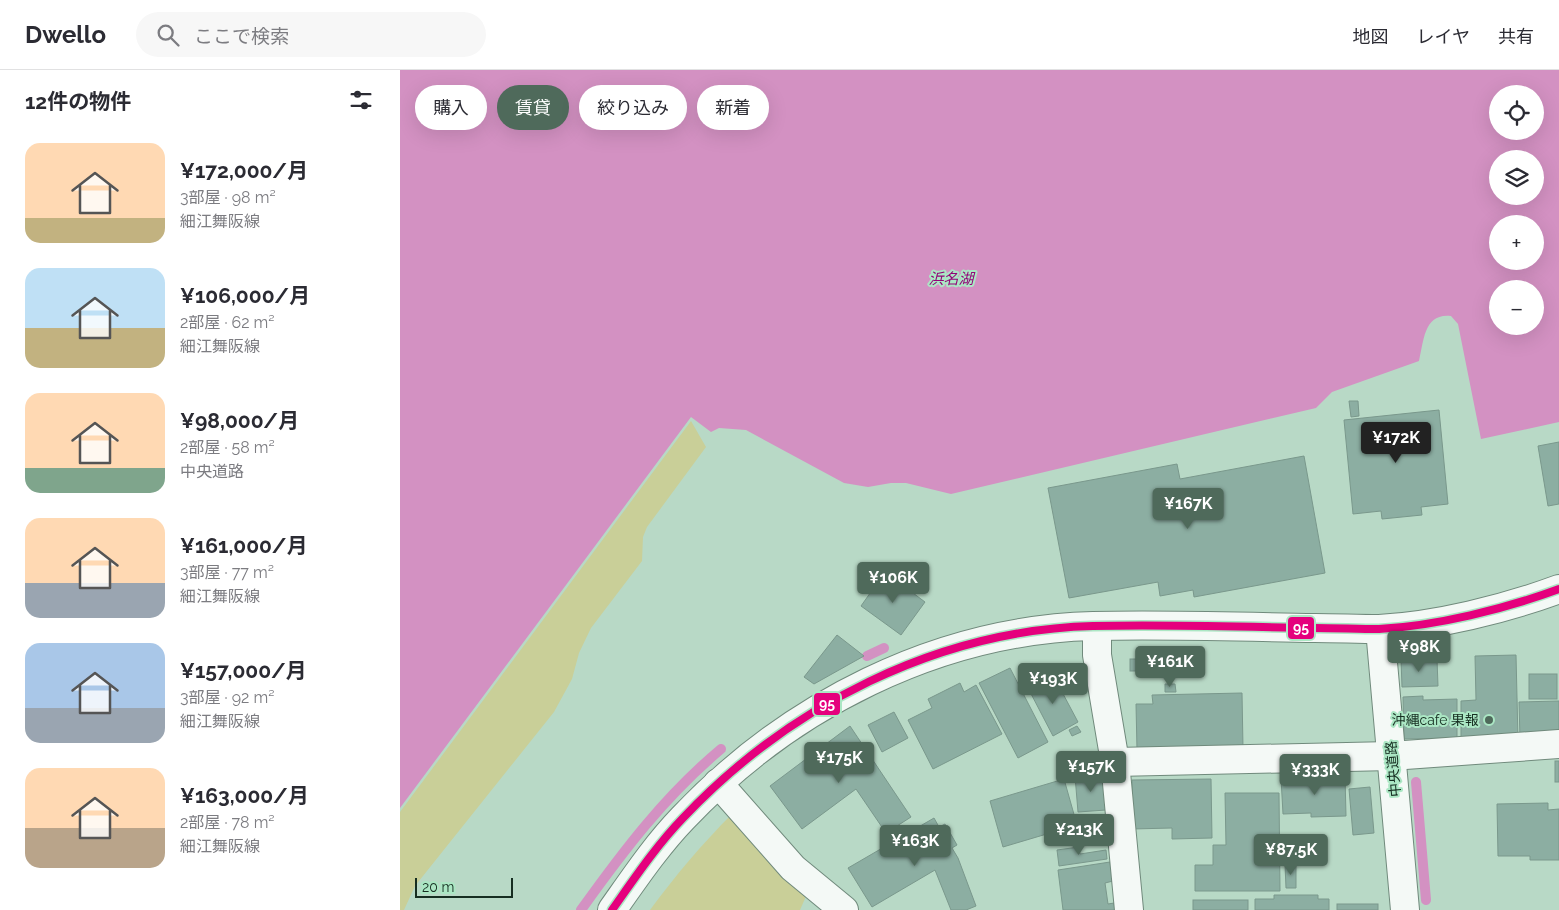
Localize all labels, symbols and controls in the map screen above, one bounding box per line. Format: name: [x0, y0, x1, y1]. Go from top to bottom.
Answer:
search box: [136, 12, 486, 57]
text: Dwello: [25, 20, 106, 49]
icon: search: [154, 21, 182, 49]
text: ここで検索: [194, 25, 289, 47]
text: 地図: [1353, 26, 1389, 47]
text: レイヤ: [1417, 26, 1470, 47]
text: 共有: [1498, 26, 1534, 47]
chip: 購入: [415, 85, 487, 130]
chip: 賃貸: [497, 85, 569, 130]
chip: 絞り込み: [579, 85, 687, 130]
chip: 新着: [697, 85, 769, 130]
map controls: [1489, 85, 1544, 335]
button: locate: [1489, 85, 1544, 140]
icon: filters: [347, 86, 375, 114]
text: 12件の物件: [25, 89, 131, 114]
button: layers: [1489, 150, 1544, 205]
text: ¥172,000/月: [180, 158, 308, 183]
icon: home: [65, 163, 125, 223]
text: 3部屋 · 98 m²: [180, 188, 276, 207]
text: 細江舞阪線: [180, 212, 260, 231]
button: +: [1489, 215, 1544, 270]
water label: 浜名湖: [928, 270, 975, 288]
button: −: [1489, 280, 1544, 335]
text: ¥106,000/月: [180, 283, 310, 308]
icon: home: [65, 288, 125, 348]
text: 2部屋 · 62 m²: [180, 313, 275, 332]
text: 細江舞阪線: [180, 337, 260, 356]
text: ¥98,000/月: [180, 408, 299, 433]
icon: home: [65, 413, 125, 473]
pin: ¥172K: [1361, 422, 1431, 464]
text: ¥172K: [1372, 428, 1420, 447]
text: 2部屋 · 58 m²: [180, 438, 275, 457]
text: 中央道路: [180, 462, 244, 481]
pin: ¥167K: [1153, 488, 1223, 530]
text: ¥167K: [1164, 494, 1212, 513]
text: ¥161,000/月: [180, 533, 307, 558]
icon: home: [65, 538, 125, 598]
pin: ¥106K: [858, 562, 928, 604]
text: 3部屋 · 77 m²: [180, 563, 274, 582]
text: ¥106K: [868, 568, 918, 587]
text: 細江舞阪線: [180, 587, 260, 606]
line badge: 95: [1287, 616, 1315, 640]
text: 95: [1293, 620, 1309, 636]
pin: ¥98K: [1389, 630, 1449, 673]
text: ¥98K: [1398, 637, 1440, 656]
pin: ¥161K: [1135, 646, 1205, 688]
text: ¥161K: [1146, 652, 1194, 671]
text: ¥157,000/月: [180, 658, 307, 683]
pin: ¥193K: [1018, 662, 1088, 705]
icon: home: [65, 663, 125, 723]
text: ¥193K: [1029, 669, 1077, 688]
text: 3部屋 · 92 m²: [180, 688, 274, 707]
line badge: 95: [813, 692, 841, 716]
text: 95: [819, 696, 835, 712]
text: 細江舞阪線: [180, 712, 260, 731]
place label: 沖縄cafe 果報: [1392, 712, 1479, 728]
marker: 沖縄cafe 果報: [1483, 714, 1495, 726]
street label: 中央道路: [1383, 740, 1403, 798]
pin: ¥175K: [804, 742, 874, 784]
text: ¥175K: [815, 748, 863, 767]
pin: ¥157K: [1056, 750, 1126, 793]
pin: ¥333K: [1280, 754, 1350, 796]
text: ¥157K: [1067, 757, 1115, 776]
text: ¥333K: [1291, 760, 1339, 779]
text: ¥163,000/月: [180, 783, 309, 808]
icon: home: [65, 788, 125, 848]
text: 2部屋 · 78 m²: [180, 813, 275, 832]
pin: ¥213K: [1044, 814, 1114, 856]
text: ¥213K: [1055, 820, 1103, 839]
pin: ¥163K: [880, 824, 950, 867]
text: ¥163K: [891, 831, 939, 850]
pin: ¥87.5K: [1250, 834, 1332, 876]
text: 細江舞阪線: [180, 837, 260, 856]
text: ¥87.5K: [1265, 840, 1317, 859]
scale bar: [415, 875, 512, 898]
text: 20 m: [422, 879, 454, 895]

